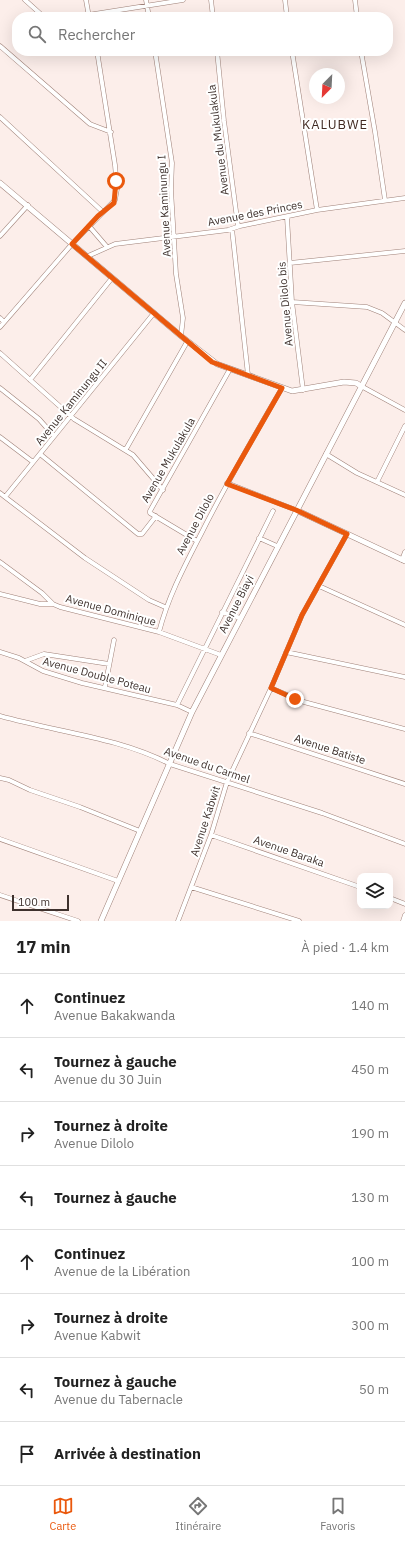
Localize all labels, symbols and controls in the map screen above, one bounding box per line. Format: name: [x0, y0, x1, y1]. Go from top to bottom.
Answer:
search box: [12, 12, 393, 56]
icon: search: [26, 23, 48, 45]
text: Rechercher: [58, 25, 135, 44]
north arrow: [309, 68, 345, 104]
street label: Avenue du Mukulakula: [204, 84, 232, 196]
district label: KALUBWE: [302, 116, 368, 133]
street label: Avenue Kaminungu I: [154, 155, 174, 257]
route start: [107, 172, 125, 190]
street label: Avenue des Princes: [206, 197, 304, 229]
street label: Avenue Dilolo bis: [274, 261, 296, 347]
street label: Avenue Kaminungu II: [32, 356, 110, 448]
street label: Avenue Mukulakula: [138, 415, 198, 505]
street label: Avenue Dilolo: [173, 491, 217, 557]
street label: Avenue Biayi: [215, 573, 257, 635]
street label: Avenue Dominique: [64, 591, 158, 629]
street label: Avenue Double Poteau: [41, 654, 153, 696]
route end: [286, 690, 304, 708]
street label: Avenue Batiste: [293, 731, 367, 767]
street label: Avenue du Carmel: [162, 744, 252, 786]
street label: Avenue Kabwit: [187, 784, 223, 858]
street label: Avenue Baraka: [252, 832, 326, 870]
map controls: [357, 873, 393, 909]
button: layers: [357, 873, 393, 909]
scale bar: [12, 893, 69, 912]
text: 100 m: [18, 895, 50, 909]
text: 17 min: [16, 936, 71, 958]
text: À pied · 1.4 km: [301, 939, 389, 956]
text: Continuez: [54, 988, 125, 1007]
icon: ahead: [16, 995, 38, 1017]
text: 140 m: [351, 997, 389, 1014]
text: Avenue Bakakwanda: [54, 1007, 175, 1024]
text: Tournez à gauche: [54, 1052, 177, 1071]
icon: left: [16, 1059, 38, 1081]
text: 450 m: [351, 1061, 389, 1078]
text: Avenue du 30 Juin: [54, 1071, 162, 1088]
text: Tournez à droite: [54, 1116, 168, 1135]
icon: right: [16, 1123, 38, 1145]
text: 190 m: [351, 1125, 389, 1142]
text: Avenue Dilolo: [54, 1135, 134, 1152]
icon: left: [16, 1187, 38, 1209]
text: Tournez à gauche: [54, 1188, 177, 1207]
text: 130 m: [351, 1189, 389, 1206]
text: Continuez: [54, 1244, 125, 1263]
icon: ahead: [16, 1251, 38, 1273]
text: 100 m: [351, 1253, 389, 1270]
text: Avenue de la Libération: [54, 1263, 190, 1280]
text: Tournez à droite: [54, 1308, 168, 1327]
icon: right: [16, 1315, 38, 1337]
text: 300 m: [351, 1317, 389, 1334]
text: Avenue Kabwit: [54, 1327, 141, 1344]
text: Tournez à gauche: [54, 1372, 177, 1391]
icon: left: [16, 1379, 38, 1401]
text: 50 m: [359, 1381, 389, 1398]
text: Avenue du Tabernacle: [54, 1391, 183, 1408]
icon: arrive: [16, 1443, 38, 1465]
text: Arrivée à destination: [54, 1444, 201, 1463]
tab: Carte: [50, 1495, 76, 1533]
tab: Itinéraire: [175, 1495, 221, 1533]
tab: Favoris: [320, 1495, 355, 1533]

